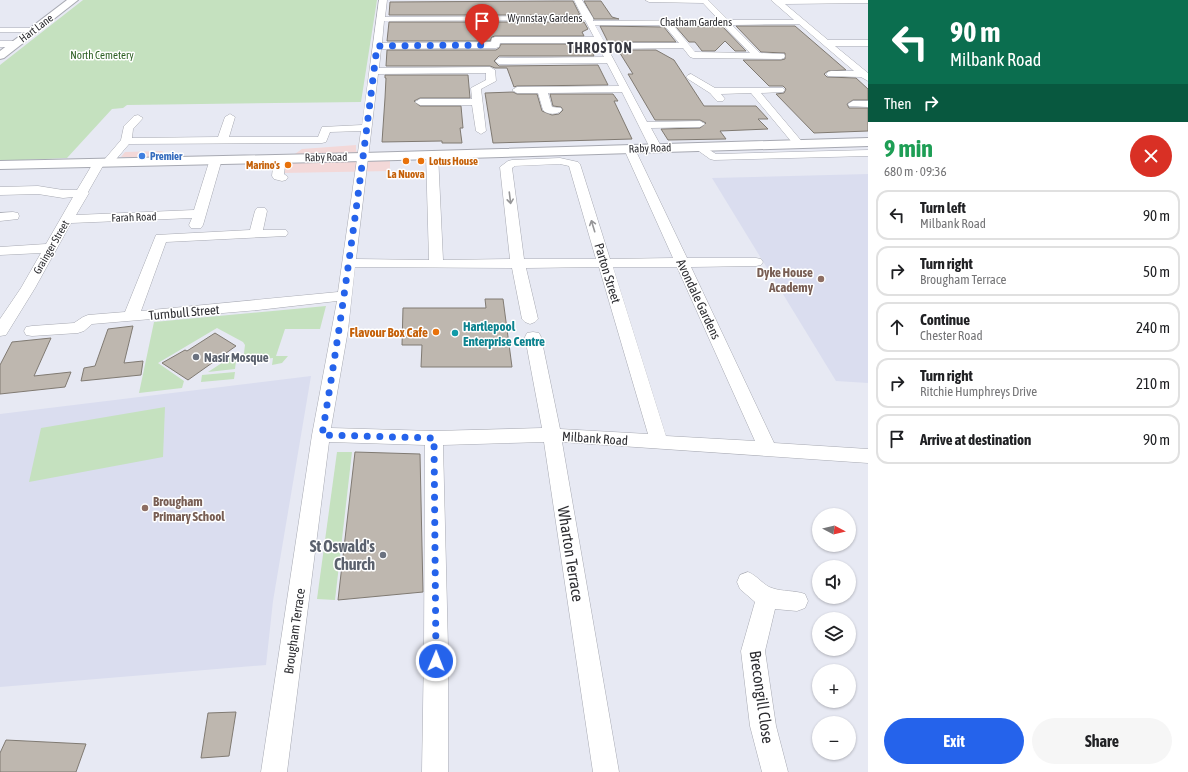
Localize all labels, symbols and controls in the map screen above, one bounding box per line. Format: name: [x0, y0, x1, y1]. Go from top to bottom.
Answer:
pin: [465, 4, 499, 45]
icon: arrive: [471, 10, 493, 32]
street label: Hart Lane: [17, 11, 55, 45]
street label: Wynnstay Gardens: [508, 12, 583, 24]
street label: Chatham Gardens: [660, 16, 732, 28]
icon: left: [884, 16, 936, 68]
text: 90 m: [950, 16, 1000, 48]
district label: THROSTON: [567, 40, 633, 56]
park label: North Cemetery: [70, 49, 134, 61]
text: Milbank Road: [950, 49, 1041, 70]
icon: right: [920, 92, 942, 114]
text: Then: [884, 95, 912, 112]
text: 9 min: [884, 135, 933, 162]
button: close: [1130, 135, 1172, 177]
street label: Raby Road: [628, 141, 672, 155]
place label: Premier: [150, 150, 183, 162]
marker: Premier: [137, 151, 147, 161]
street label: Raby Road: [305, 151, 347, 163]
place label: Lotus House: [429, 155, 478, 167]
marker: La Nuova: [401, 156, 411, 166]
marker: Lotus House: [416, 156, 426, 166]
place label: Marino's: [246, 159, 280, 171]
marker: Marino's: [283, 160, 293, 170]
text: 680 m · 09:36: [884, 164, 947, 179]
place label: La Nuova: [387, 168, 425, 180]
one-way arrow: [506, 191, 514, 204]
text: Turn left: [920, 199, 966, 216]
icon: left: [886, 204, 908, 226]
text: 90 m: [1143, 207, 1170, 224]
street label: Farah Road: [111, 210, 157, 224]
text: Milbank Road: [920, 216, 986, 231]
street label: Grainger Street: [31, 218, 71, 276]
one-way arrow: [589, 220, 597, 232]
street label: Parton Street: [591, 241, 624, 305]
text: Turn right: [920, 255, 973, 272]
street label: Avondale Gardens: [673, 257, 724, 342]
icon: right: [886, 260, 908, 282]
text: 50 m: [1143, 263, 1170, 280]
place label: Dyke House Academy: [757, 265, 814, 295]
text: Brougham Terrace: [920, 272, 1006, 287]
marker: Dyke House Academy: [816, 274, 826, 284]
street label: Turnbull Street: [148, 302, 220, 323]
text: Continue: [920, 311, 970, 328]
icon: ahead: [886, 316, 908, 338]
place label: Hartlepool Enterprise Centre: [463, 319, 545, 349]
text: 240 m: [1136, 319, 1170, 336]
place label: Flavour Box Cafe: [349, 325, 428, 340]
marker: Flavour Box Cafe: [431, 327, 441, 337]
marker: Hartlepool Enterprise Centre: [450, 328, 460, 338]
text: Chester Road: [920, 328, 983, 343]
place label: Nasir Mosque: [204, 350, 269, 365]
marker: Nasir Mosque: [191, 352, 201, 362]
text: Turn right: [920, 367, 973, 384]
icon: right: [886, 372, 908, 394]
text: 210 m: [1136, 375, 1170, 392]
text: Ritchie Humphreys Drive: [920, 384, 1037, 399]
icon: arrive: [886, 428, 908, 450]
street label: Milbank Road: [562, 429, 628, 448]
text: Arrive at destination: [920, 431, 1031, 448]
text: 90 m: [1143, 431, 1170, 448]
place label: Brougham Primary School: [153, 494, 225, 524]
marker: Brougham Primary School: [140, 503, 150, 513]
street label: Wharton Terrace: [555, 505, 587, 603]
north arrow: [812, 508, 856, 552]
map controls: [812, 508, 856, 760]
place label: St Oswald's Church: [310, 537, 375, 573]
marker: St Oswald's Church: [378, 550, 388, 560]
button: sound: [812, 560, 856, 604]
street label: Brougham Terrace: [281, 587, 308, 675]
button: layers: [812, 612, 856, 656]
position arrow: [415, 640, 457, 682]
street label: Brecongill Close: [746, 649, 777, 745]
button: +: [812, 664, 856, 708]
button: −: [812, 716, 856, 760]
button: Exit: [884, 718, 1024, 764]
button: Share: [1032, 718, 1172, 764]

